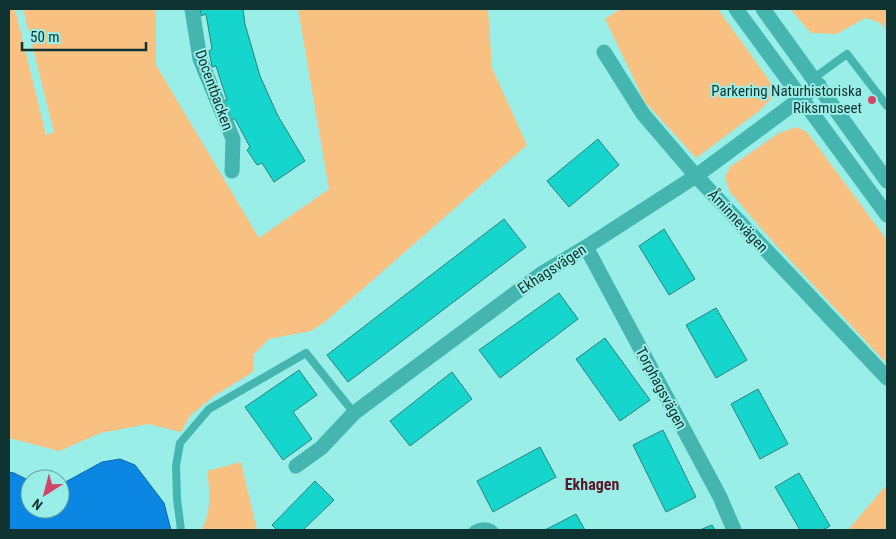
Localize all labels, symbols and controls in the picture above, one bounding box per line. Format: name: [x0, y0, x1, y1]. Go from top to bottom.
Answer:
scale bar: [22, 20, 146, 52]
text: 50 m: [30, 28, 60, 46]
street label: Docentbacken: [191, 47, 237, 133]
place label: Parkering Naturhistoriska Riksmuseet: [711, 82, 862, 117]
marker: Parkering Naturhistoriska Riksmuseet: [866, 94, 878, 106]
street label: Åminnevägen: [704, 186, 772, 256]
street label: Ekhagsvägen: [514, 240, 590, 298]
street label: Torphagsvägen: [632, 344, 690, 432]
north arrow: [20, 469, 70, 519]
district label: Ekhagen: [565, 475, 619, 494]
text: N: [29, 496, 46, 514]

